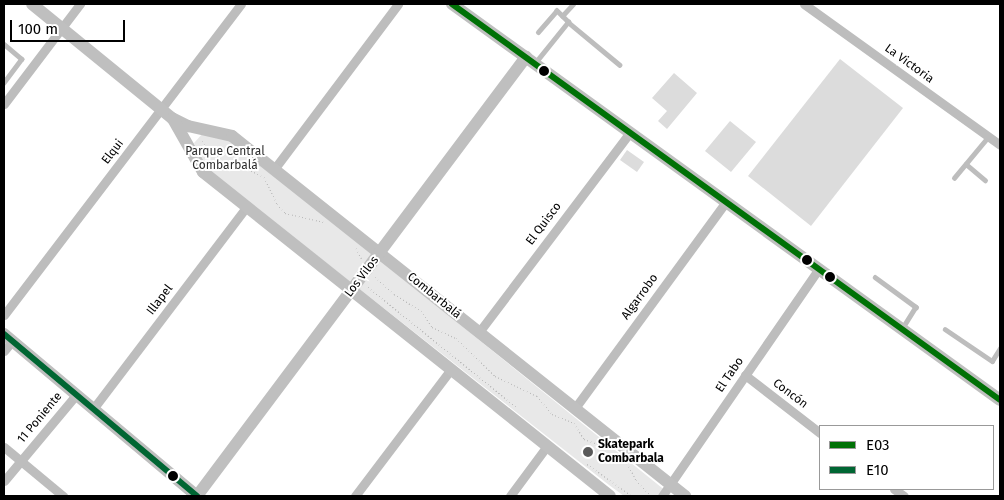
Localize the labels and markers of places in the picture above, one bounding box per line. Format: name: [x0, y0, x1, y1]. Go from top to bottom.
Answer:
unlabelled marker: [539, 66, 549, 76]
unlabelled marker: [802, 255, 812, 265]
unlabelled marker: [825, 272, 835, 282]
place label: Skatepark Combarbala: [598, 438, 664, 466]
marker: Skatepark Combarbala: [582, 446, 594, 458]
unlabelled marker: [168, 471, 178, 481]

